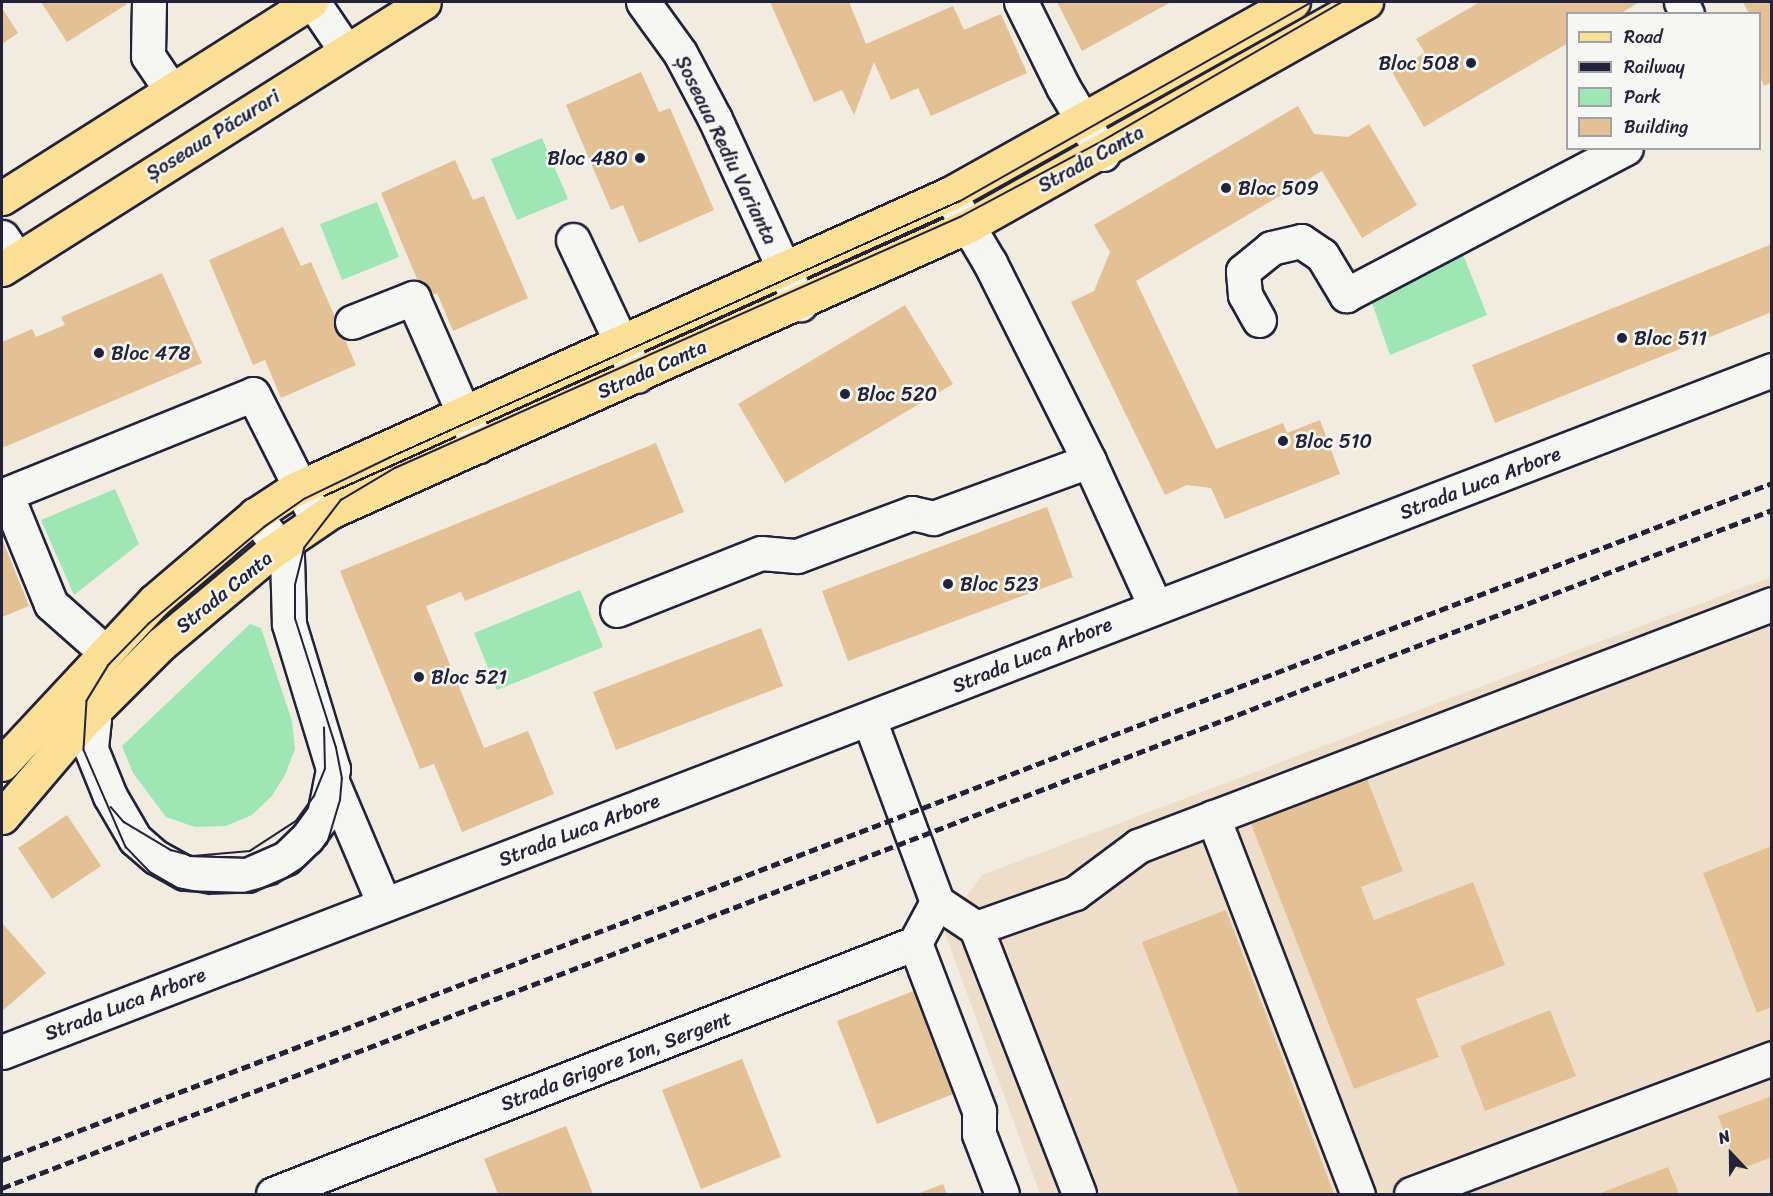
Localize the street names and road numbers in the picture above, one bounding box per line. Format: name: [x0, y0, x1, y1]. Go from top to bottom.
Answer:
street label: Șoseaua Rediu Varianta: [670, 52, 782, 248]
street label: Șoseaua Păcurari: [142, 84, 284, 186]
street label: Strada Canta: [1034, 120, 1148, 198]
street label: Strada Canta: [593, 334, 711, 404]
street label: Strada Luca Arbore: [1396, 441, 1564, 525]
street label: Strada Canta: [171, 546, 277, 638]
street label: Strada Luca Arbore: [948, 612, 1116, 698]
street label: Strada Luca Arbore: [495, 788, 663, 872]
street label: Strada Luca Arbore: [41, 962, 209, 1046]
street label: Strada Grigore Ion, Sergent: [497, 1006, 735, 1116]

